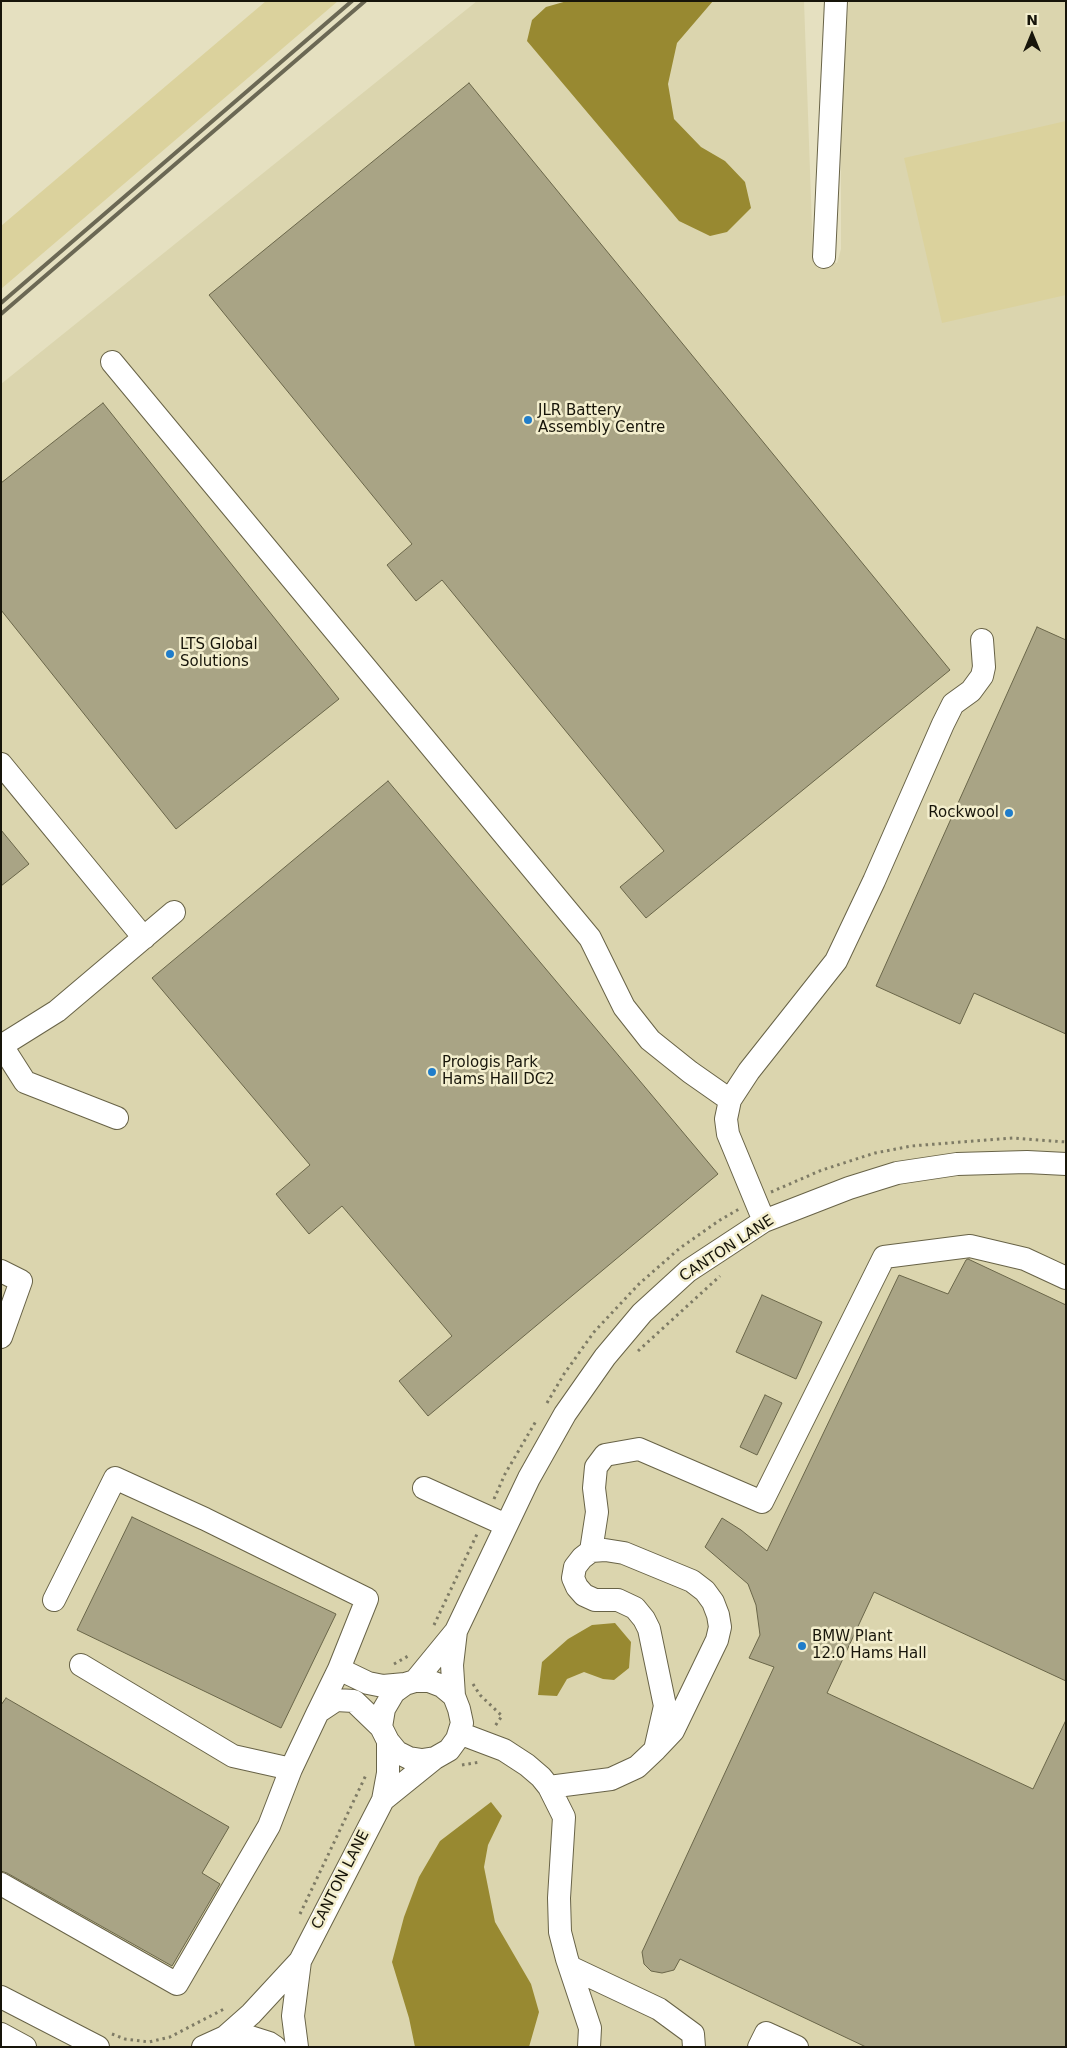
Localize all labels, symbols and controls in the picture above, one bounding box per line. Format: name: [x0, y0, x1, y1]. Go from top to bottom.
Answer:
north arrow: [1007, 10, 1057, 60]
text: N: [1026, 12, 1038, 28]
place label: JLR Battery Assembly Centre: [538, 402, 665, 437]
marker: JLR Battery Assembly Centre: [522, 414, 534, 426]
place label: LTS Global Solutions: [180, 636, 258, 671]
marker: LTS Global Solutions: [164, 648, 176, 660]
place label: Rockwool: [928, 804, 999, 822]
marker: Rockwool: [1003, 807, 1015, 819]
place label: Prologis Park Hams Hall DC2: [442, 1054, 555, 1089]
marker: Prologis Park Hams Hall DC2: [426, 1066, 438, 1078]
street label: CANTON LANE: [677, 1212, 777, 1286]
place label: BMW Plant 12.0 Hams Hall: [812, 1628, 927, 1663]
marker: BMW Plant 12.0 Hams Hall: [796, 1640, 808, 1652]
street label: CANTON LANE: [308, 1828, 374, 1932]

